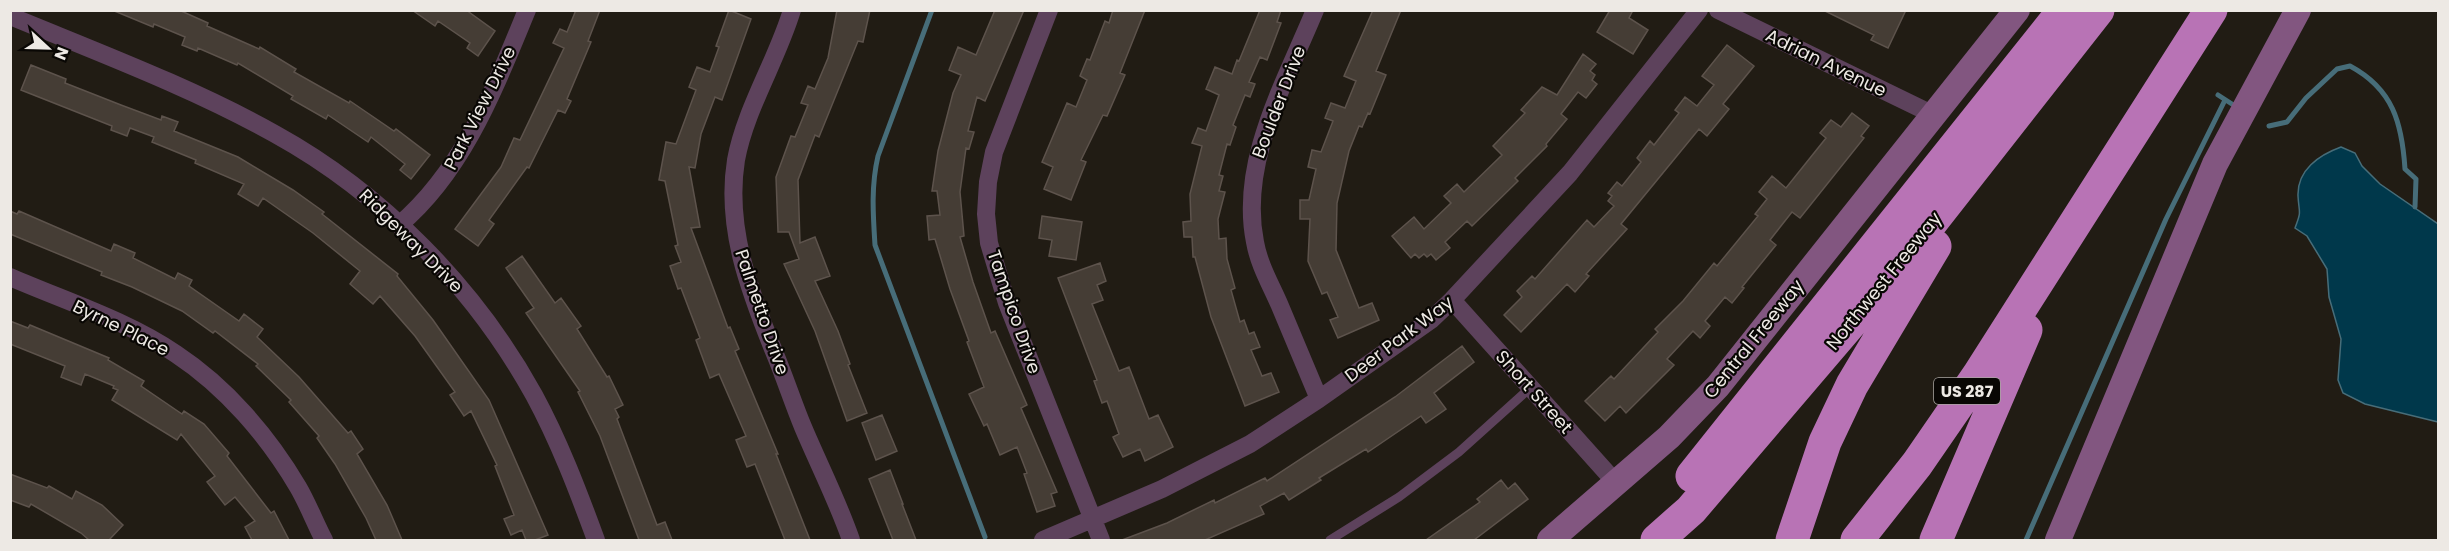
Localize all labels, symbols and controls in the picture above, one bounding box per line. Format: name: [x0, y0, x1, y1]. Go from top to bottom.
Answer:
north arrow: [18, 18, 78, 78]
street label: Adrian Avenue: [1762, 22, 1891, 103]
street label: Park View Drive: [438, 42, 522, 174]
street label: Boulder Drive: [1246, 42, 1311, 162]
text: N: [49, 44, 74, 63]
street label: Ridgeway Drive: [354, 183, 469, 298]
street label: Northwest Freeway: [1820, 206, 1947, 355]
street label: Palmetto Drive: [729, 246, 796, 378]
street label: Tampico Drive: [982, 247, 1047, 377]
street label: Central Freeway: [1698, 274, 1809, 403]
street label: Deer Park Way: [1339, 290, 1458, 388]
street label: Byrne Place: [69, 293, 174, 362]
street label: Short Street: [1490, 345, 1579, 439]
road number: US 287: [1934, 378, 2000, 404]

